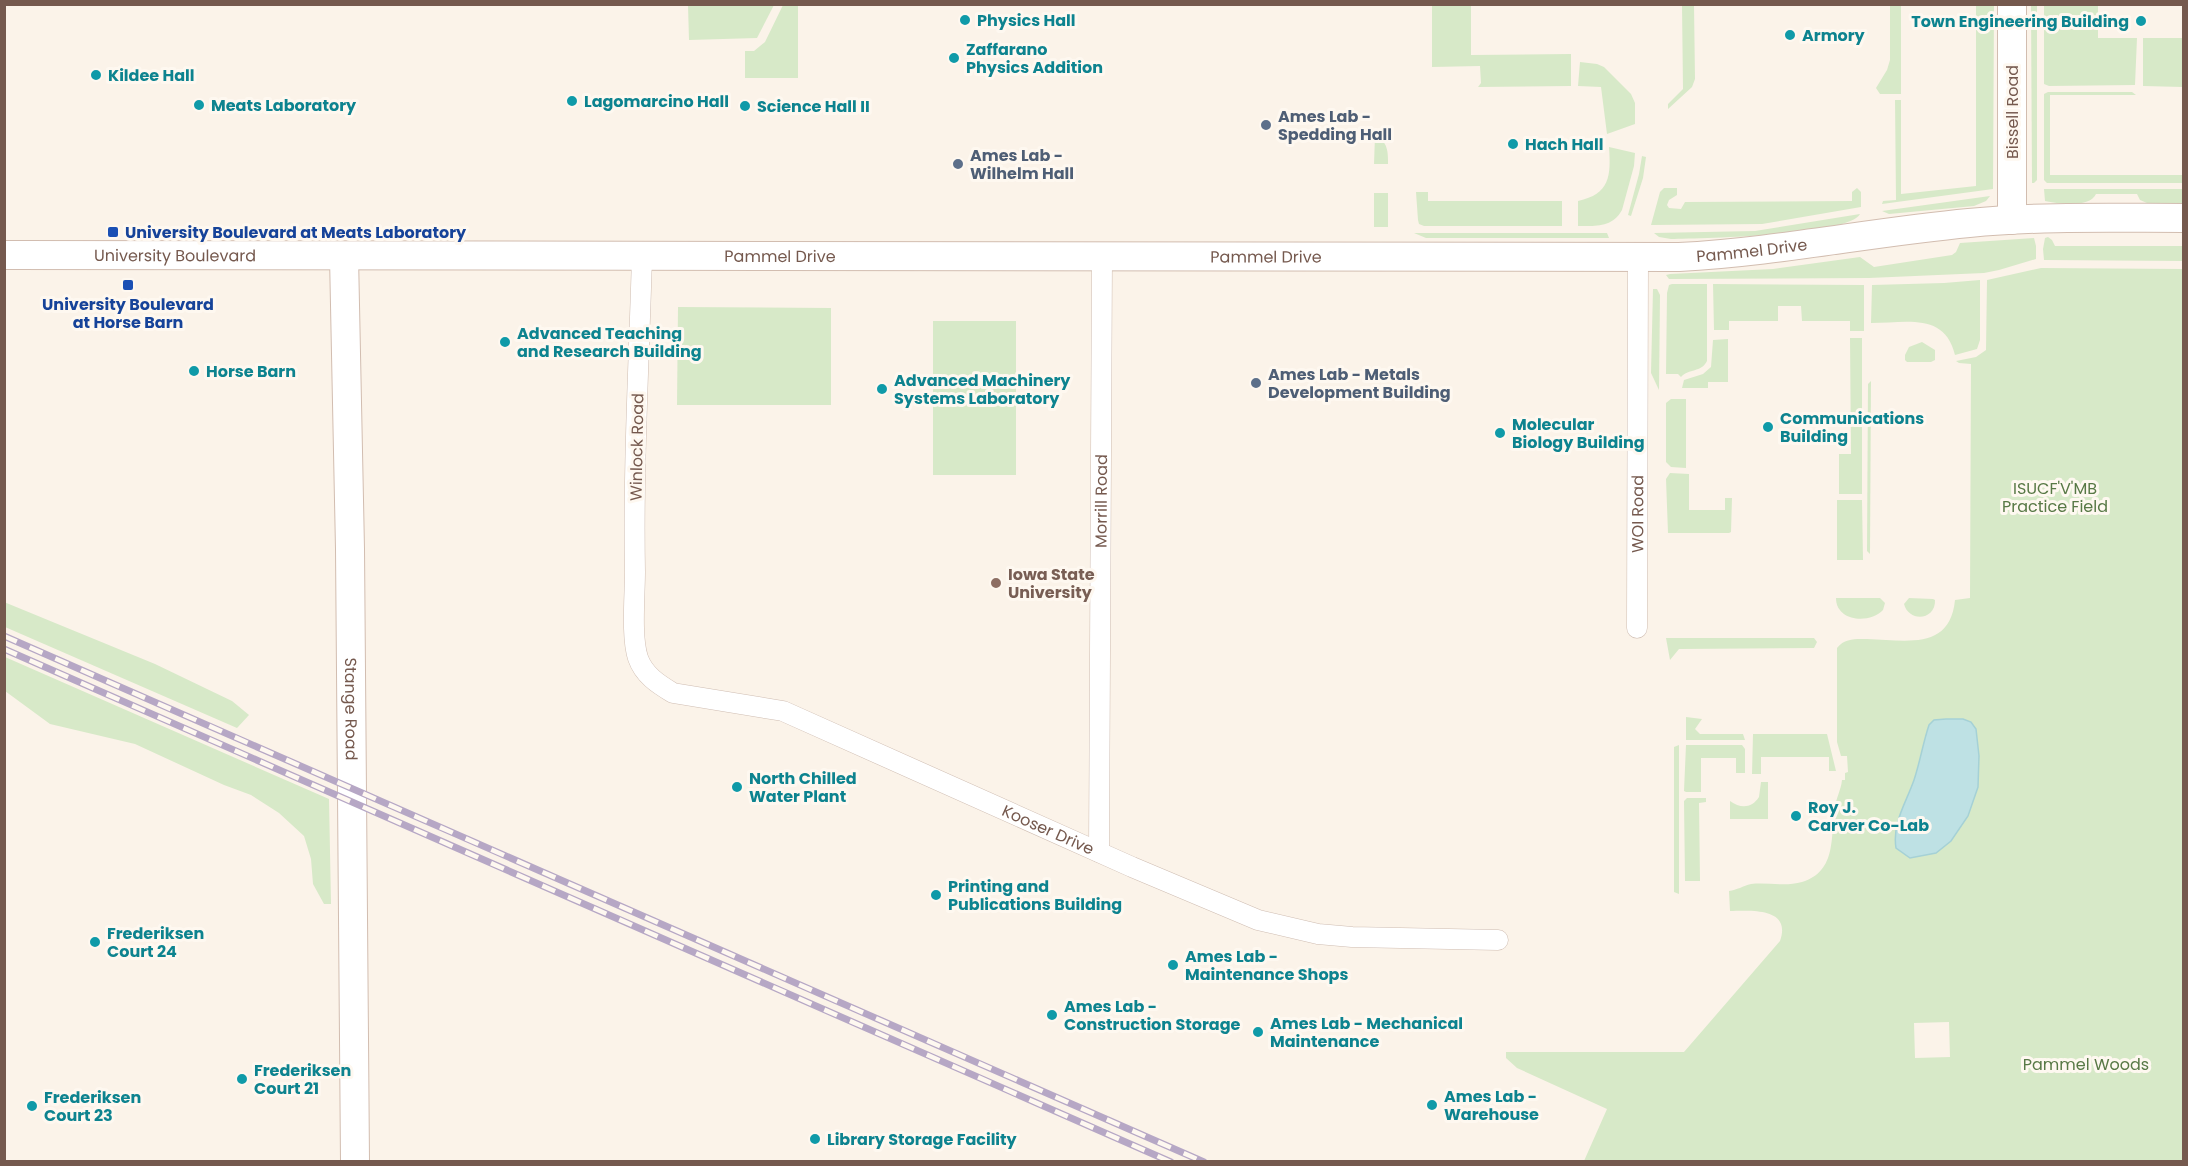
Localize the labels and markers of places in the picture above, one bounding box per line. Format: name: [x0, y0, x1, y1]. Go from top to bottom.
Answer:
place label: Physics Hall: [977, 9, 1076, 32]
place label: Town Engineering Building: [1911, 10, 2129, 33]
marker: Physics Hall: [958, 13, 972, 27]
marker: Town Engineering Building: [2134, 14, 2148, 28]
place label: Armory: [1802, 24, 1866, 47]
marker: Armory: [1783, 28, 1797, 42]
place label: Zaffarano Physics Addition: [966, 38, 1103, 79]
marker: Zaffarano Physics Addition: [947, 51, 961, 65]
place label: Kildee Hall: [108, 64, 195, 87]
marker: Kildee Hall: [89, 68, 103, 82]
place label: Lagomarcino Hall: [584, 90, 729, 113]
place label: Meats Laboratory: [211, 94, 357, 117]
marker: Lagomarcino Hall: [565, 94, 579, 108]
place label: Science Hall II: [757, 95, 870, 118]
marker: Meats Laboratory: [192, 98, 206, 112]
marker: Science Hall II: [738, 99, 752, 113]
place label: Ames Lab - Spedding Hall: [1278, 105, 1392, 146]
marker: Ames Lab - Spedding Hall: [1259, 118, 1273, 132]
place label: Hach Hall: [1525, 133, 1603, 156]
marker: Hach Hall: [1506, 137, 1520, 151]
place label: Ames Lab - Wilhelm Hall: [970, 144, 1074, 185]
marker: Ames Lab - Wilhelm Hall: [951, 157, 965, 171]
place label: University Boulevard at Meats Laboratory: [125, 221, 467, 244]
marker: University Boulevard at Meats Laboratory: [106, 225, 120, 239]
marker: University Boulevard at Horse Barn: [121, 278, 135, 292]
place label: University Boulevard at Horse Barn: [42, 293, 214, 334]
place label: Advanced Teaching and Research Building: [517, 322, 702, 363]
marker: Advanced Teaching and Research Building: [498, 335, 512, 349]
place label: Horse Barn: [206, 360, 296, 383]
place label: Ames Lab - Metals Development Building: [1268, 363, 1451, 404]
marker: Horse Barn: [187, 364, 201, 378]
place label: Advanced Machinery Systems Laboratory: [894, 369, 1071, 410]
marker: Ames Lab - Metals Development Building: [1249, 376, 1263, 390]
marker: Advanced Machinery Systems Laboratory: [875, 382, 889, 396]
place label: Communications Building: [1780, 407, 1924, 448]
place label: Molecular Biology Building: [1512, 413, 1645, 454]
marker: Communications Building: [1761, 420, 1775, 434]
marker: Molecular Biology Building: [1493, 426, 1507, 440]
place label: Iowa State University: [1008, 563, 1095, 604]
marker: Iowa State University: [989, 576, 1003, 590]
place label: North Chilled Water Plant: [749, 767, 857, 808]
marker: North Chilled Water Plant: [730, 780, 744, 794]
place label: Roy J. Carver Co-Lab: [1808, 796, 1929, 837]
marker: Roy J. Carver Co-Lab: [1789, 809, 1803, 823]
place label: Printing and Publications Building: [948, 875, 1122, 916]
marker: Printing and Publications Building: [929, 888, 943, 902]
place label: Frederiksen Court 24: [107, 922, 204, 963]
marker: Frederiksen Court 24: [88, 935, 102, 949]
place label: Ames Lab - Maintenance Shops: [1185, 945, 1348, 986]
marker: Ames Lab - Maintenance Shops: [1166, 958, 1180, 972]
place label: Ames Lab - Construction Storage: [1064, 995, 1241, 1036]
marker: Ames Lab - Construction Storage: [1045, 1008, 1059, 1022]
place label: Ames Lab - Mechanical Maintenance: [1270, 1012, 1463, 1053]
marker: Ames Lab - Mechanical Maintenance: [1251, 1025, 1265, 1039]
place label: Frederiksen Court 21: [254, 1059, 351, 1100]
marker: Frederiksen Court 21: [235, 1072, 249, 1086]
place label: Ames Lab - Warehouse: [1444, 1085, 1539, 1126]
place label: Frederiksen Court 23: [44, 1086, 141, 1127]
marker: Ames Lab - Warehouse: [1425, 1098, 1439, 1112]
marker: Frederiksen Court 23: [25, 1099, 39, 1113]
place label: Library Storage Facility: [827, 1128, 1018, 1151]
marker: Library Storage Facility: [808, 1132, 822, 1146]

